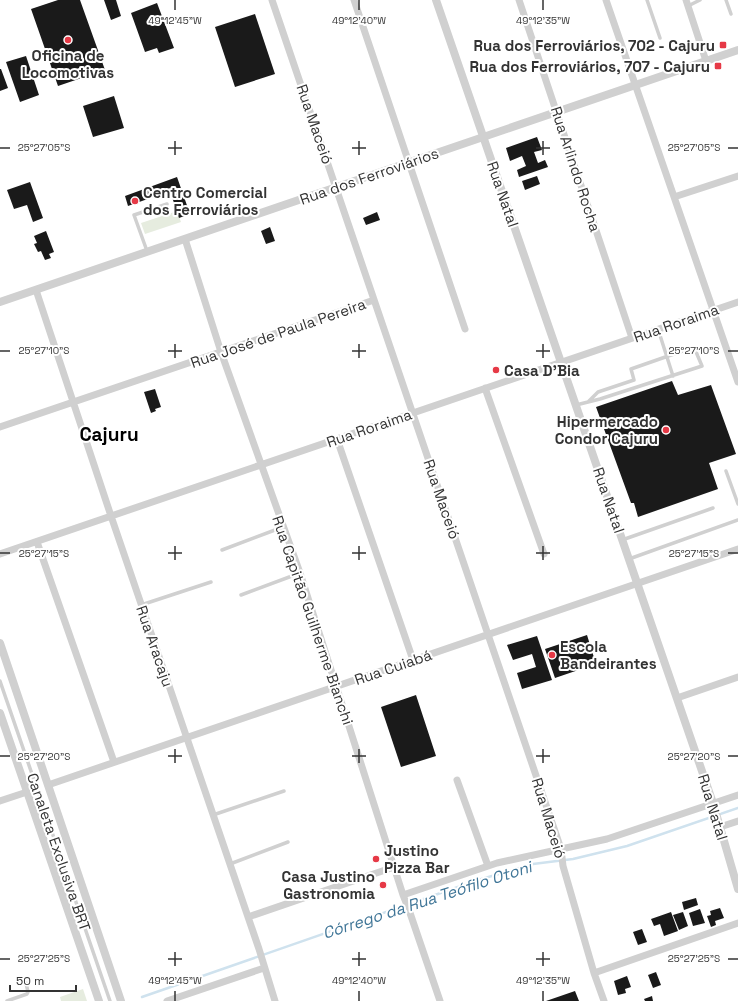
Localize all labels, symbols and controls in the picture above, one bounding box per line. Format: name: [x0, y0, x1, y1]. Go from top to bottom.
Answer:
text: 49°12'45"W: [148, 14, 202, 27]
text: 49°12'40"W: [332, 14, 386, 27]
text: 49°12'35"W: [516, 14, 570, 27]
marker: Oficina de Locomotivas: [63, 35, 73, 45]
place label: Rua dos Ferroviários, 702 - Cajuru: [474, 36, 715, 55]
marker: Rua dos Ferroviários, 702 - Cajuru: [718, 40, 728, 50]
place label: Oficina de Locomotivas: [22, 46, 114, 82]
place label: Rua dos Ferroviários, 707 - Cajuru: [470, 57, 710, 76]
marker: Rua dos Ferroviários, 707 - Cajuru: [713, 61, 723, 71]
street label: Rua Maceió: [292, 82, 338, 166]
street label: Rua Arlindo Rocha: [547, 104, 605, 235]
text: 25°27'05"S: [18, 141, 70, 154]
text: 25°27'05"S: [668, 141, 720, 154]
street label: Rua dos Ferroviários: [297, 143, 441, 209]
street label: Rua Natal: [483, 159, 523, 229]
place label: Centro Comercial dos Ferroviários: [143, 183, 267, 219]
marker: Centro Comercial dos Ferroviários: [130, 196, 140, 206]
street label: Rua José de Paula Pereira: [188, 294, 369, 372]
street label: Rua Roraima: [631, 299, 722, 346]
text: 25°27'10"S: [19, 344, 69, 357]
text: 25°27'10"S: [669, 344, 719, 357]
place label: Casa D’Bia: [504, 361, 580, 380]
marker: Casa D’Bia: [491, 365, 501, 375]
street label: Rua Roraima: [324, 404, 415, 451]
place label: Hipermercado Condor Cajuru: [555, 412, 658, 448]
district label: Cajuru: [79, 422, 139, 447]
marker: Hipermercado Condor Cajuru: [661, 425, 671, 435]
street label: Rua Maceió: [419, 457, 465, 541]
street label: Rua Natal: [589, 465, 629, 535]
street label: Rua Capitão Guilherme Bianchi: [268, 513, 358, 727]
text: 25°27'15"S: [19, 547, 69, 560]
text: 25°27'15"S: [669, 547, 719, 560]
street label: Rua Aracaju: [132, 603, 178, 689]
place label: Escola Bandeirantes: [560, 637, 657, 673]
street label: Rua Cuiabá: [352, 645, 435, 689]
marker: Escola Bandeirantes: [547, 650, 557, 660]
text: 25°27'20"S: [18, 750, 70, 763]
text: 25°27'20"S: [668, 750, 720, 763]
street label: Canaleta Exclusiva BRT: [23, 770, 95, 934]
street label: Rua Natal: [694, 772, 732, 842]
street label: Rua Maceió: [528, 775, 570, 861]
place label: Justino Pizza Bar: [384, 841, 450, 877]
marker: Justino Pizza Bar: [371, 854, 381, 864]
water label: Córrego da Rua Teófilo Otoni: [320, 856, 536, 944]
place label: Casa Justino Gastronomia: [282, 867, 375, 903]
marker: Casa Justino Gastronomia: [378, 880, 388, 890]
text: 25°27'25"S: [18, 952, 70, 965]
text: 25°27'25"S: [668, 952, 720, 965]
scale bar: [10, 967, 76, 993]
text: 50 m: [16, 973, 44, 989]
text: 49°12'45"W: [148, 974, 202, 987]
text: 49°12'40"W: [332, 974, 386, 987]
text: 49°12'35"W: [516, 974, 570, 987]

